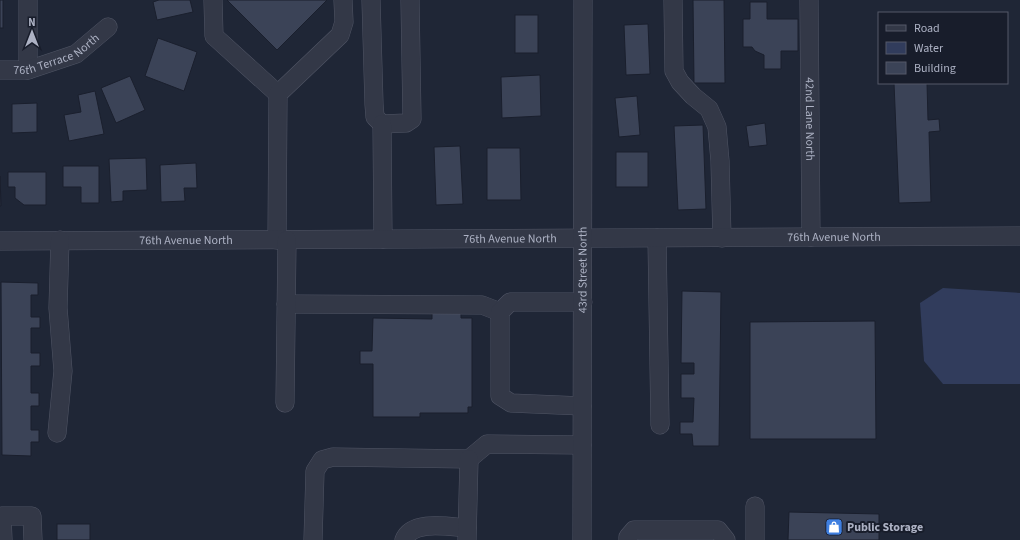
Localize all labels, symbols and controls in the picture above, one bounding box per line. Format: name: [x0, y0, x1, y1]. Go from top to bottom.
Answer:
north arrow: [12, 12, 52, 52]
legend: [878, 12, 1008, 84]
text: N: [28, 15, 36, 30]
text: Road: [914, 20, 940, 37]
street label: 76th Terrace North: [13, 29, 103, 79]
text: Water: [914, 40, 944, 57]
text: Building: [914, 60, 956, 77]
street label: 42nd Lane North: [801, 77, 819, 161]
street label: 43rd Street North: [574, 227, 591, 313]
street label: 76th Avenue North: [787, 228, 881, 246]
street label: 76th Avenue North: [463, 230, 557, 247]
street label: 76th Avenue North: [139, 231, 233, 249]
shop icon: Public Storage: [824, 517, 844, 537]
place label: Public Storage: [847, 519, 923, 536]

